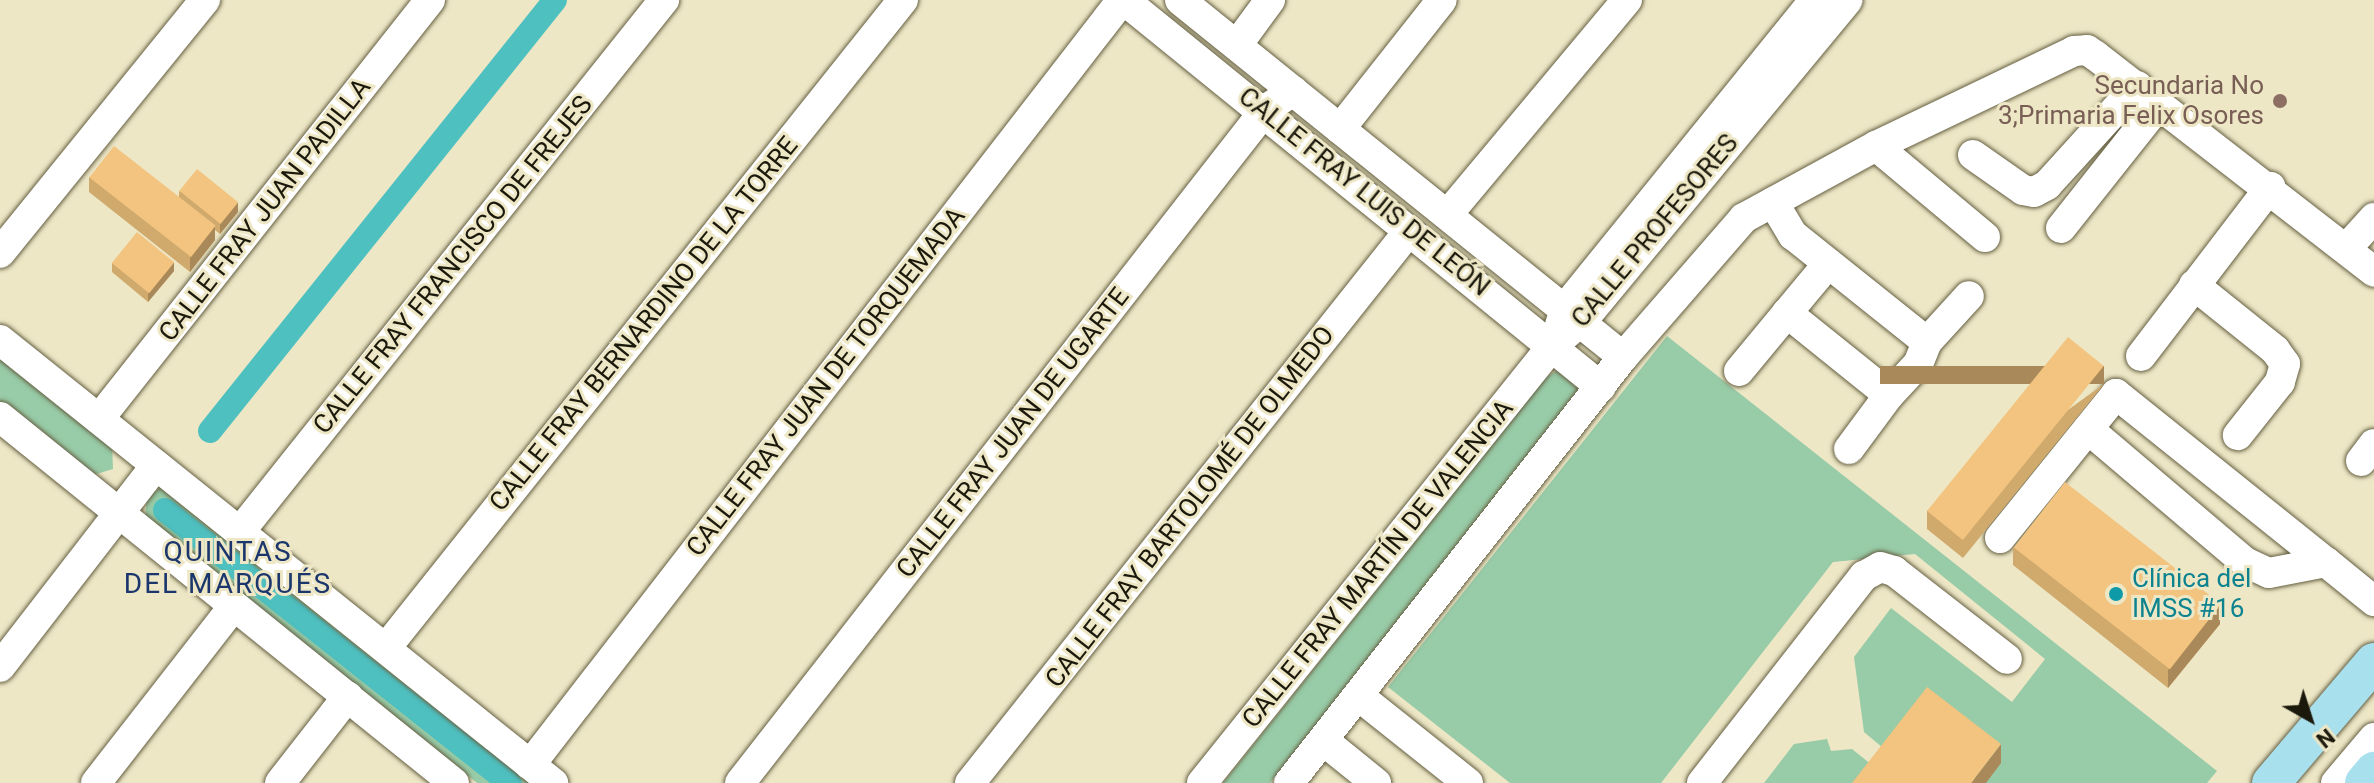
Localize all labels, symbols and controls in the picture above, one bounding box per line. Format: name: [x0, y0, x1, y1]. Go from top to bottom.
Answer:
place label: Secundaria No 3;Primaria Felix Osores: [1998, 70, 2264, 132]
street label: CALLE FRAY JUAN PADILLA: [153, 72, 377, 348]
street label: CALLE FRAY LUIS DE LEÓN: [1232, 81, 1496, 303]
street label: CALLE FRAY FRANCISCO DE FREJES: [307, 90, 599, 440]
marker: Secundaria No 3;Primaria Felix Osores: [2271, 92, 2289, 110]
street label: CALLE PROFESORES: [1565, 128, 1745, 334]
street label: CALLE FRAY BERNARDINO DE LA TORRE: [483, 130, 805, 518]
street label: CALLE FRAY JUAN DE TORQUEMADA: [680, 201, 972, 563]
street label: CALLE FRAY JUAN DE UGARTE: [890, 282, 1136, 584]
street label: CALLE FRAY BARTOLOMÉ DE OLMEDO: [1039, 320, 1341, 694]
street label: CALLE FRAY MARTÍN DE VALENCIA: [1236, 394, 1520, 734]
district label: QUINTAS DEL MARQUÉS: [124, 535, 332, 601]
place label: Clínica del IMSS #16: [2132, 563, 2251, 624]
marker: Clínica del IMSS #16: [2107, 585, 2125, 603]
north arrow: [2270, 679, 2350, 759]
text: N: [2312, 723, 2339, 753]

